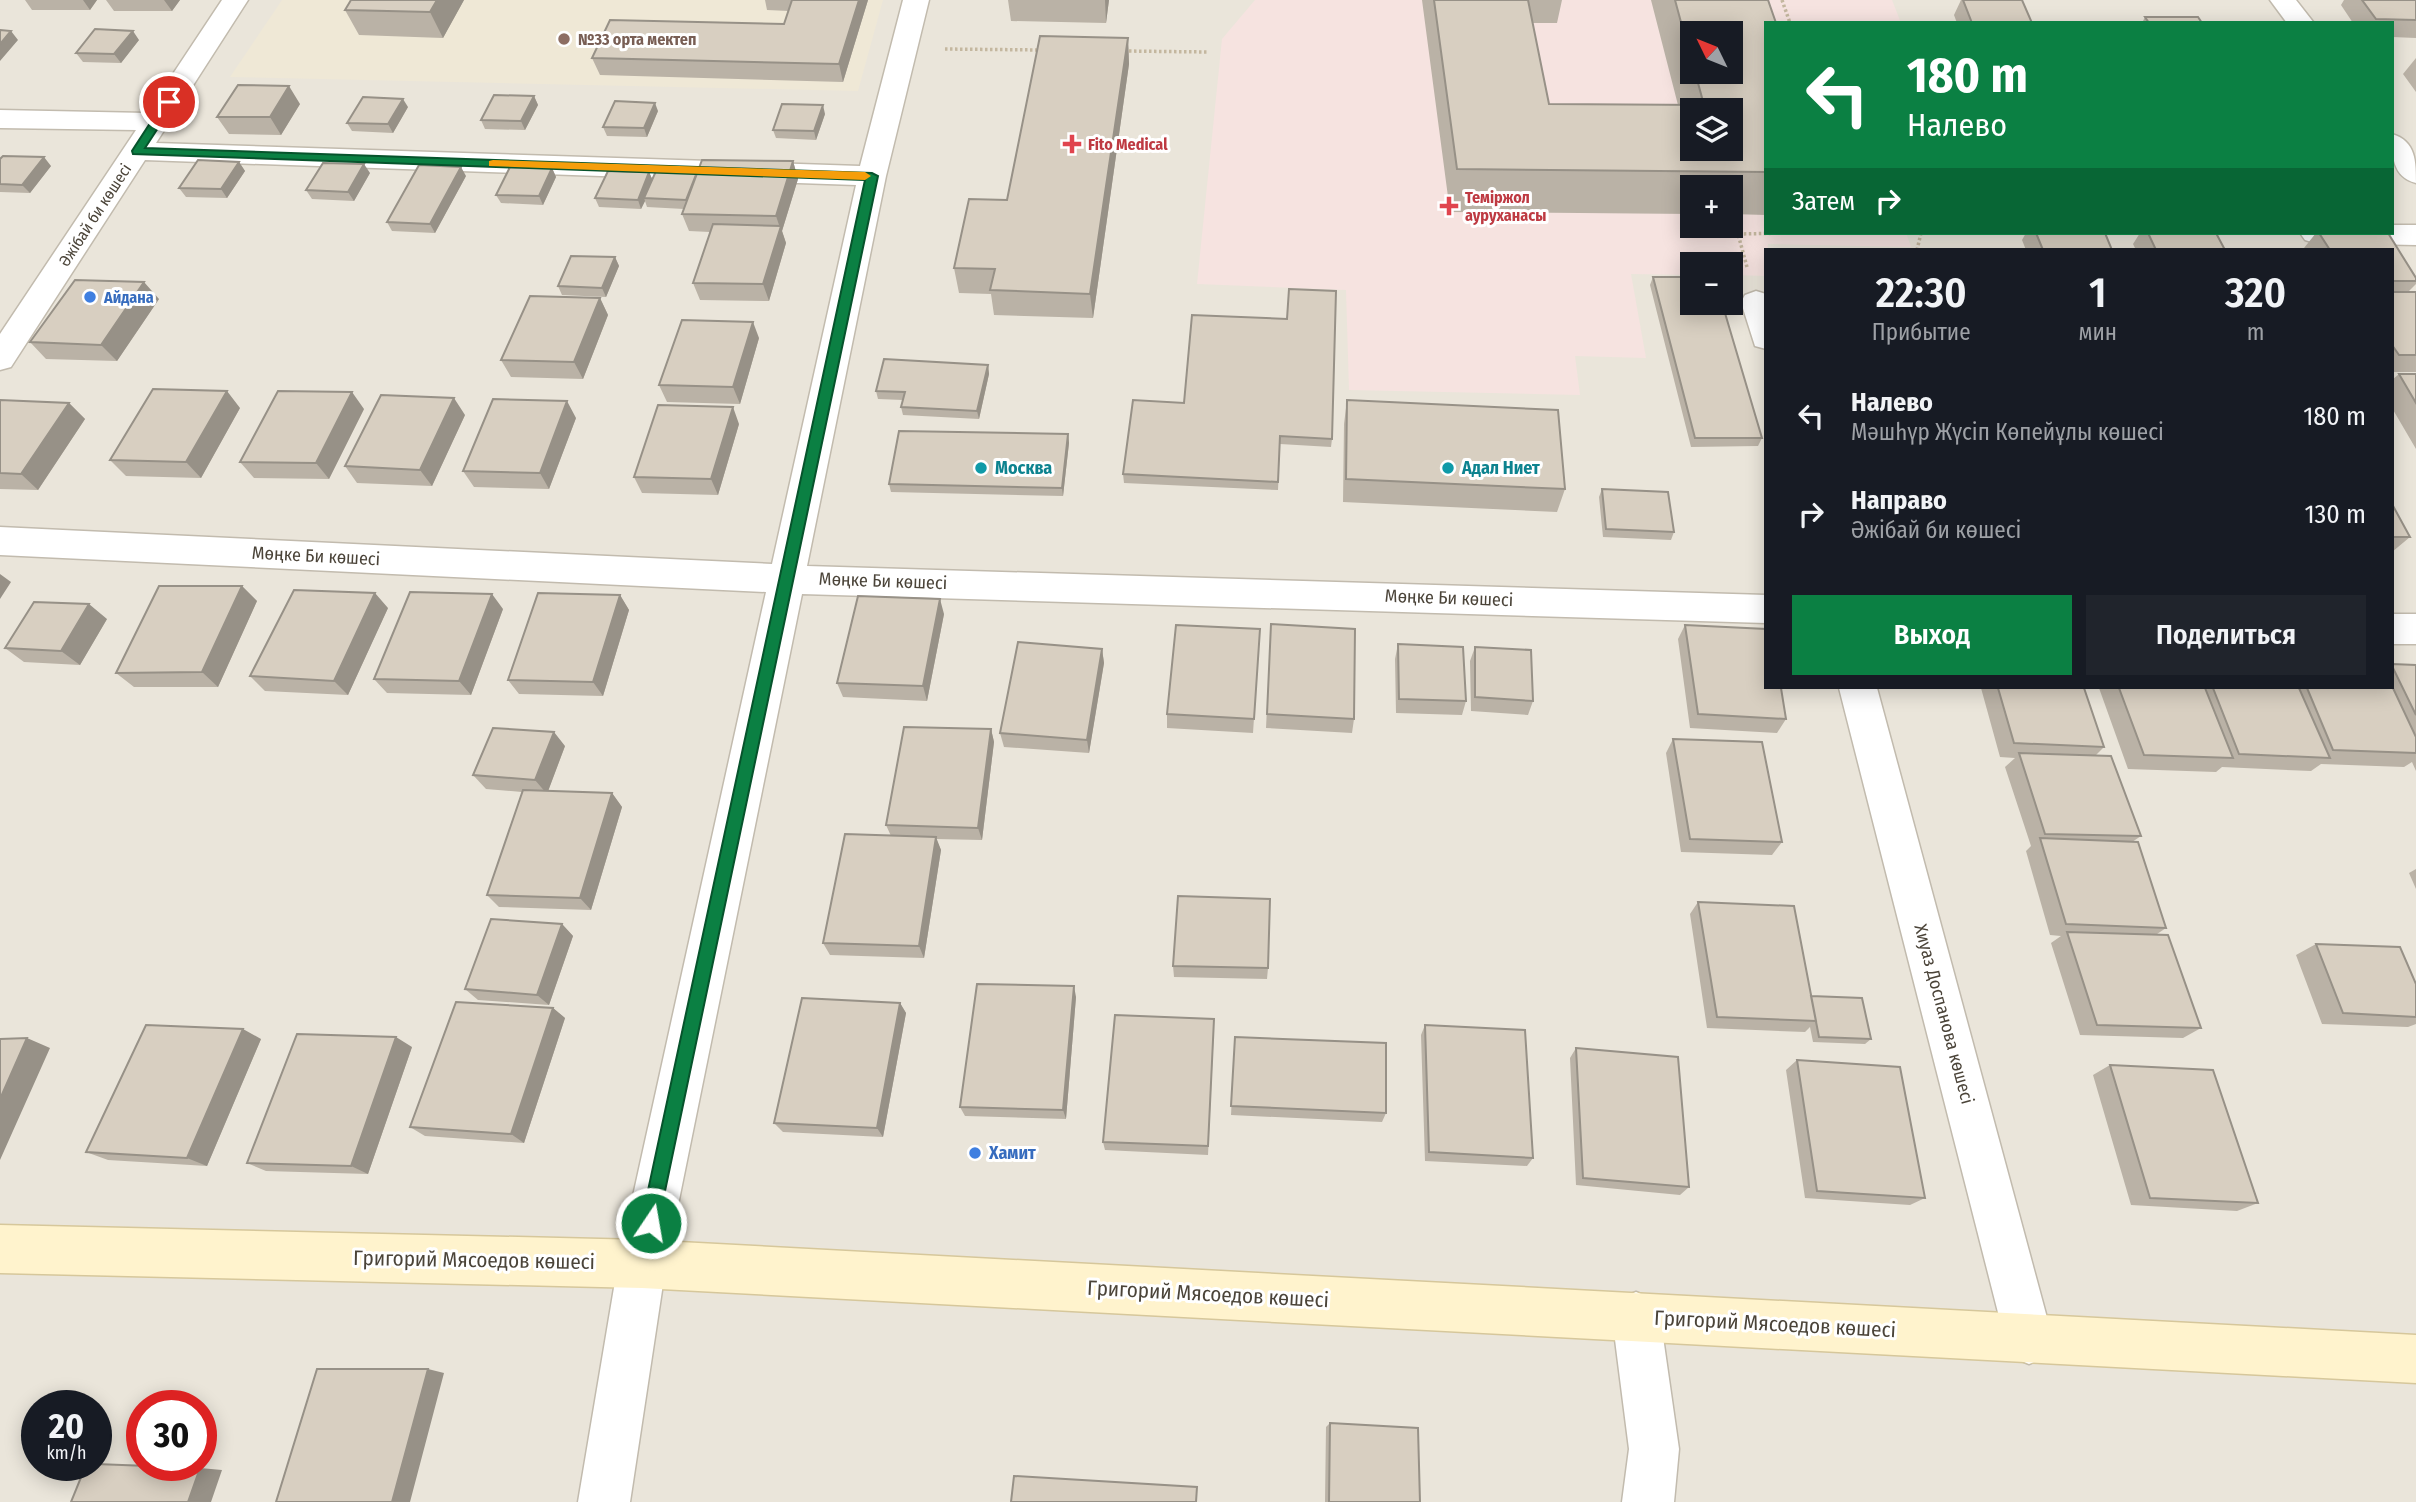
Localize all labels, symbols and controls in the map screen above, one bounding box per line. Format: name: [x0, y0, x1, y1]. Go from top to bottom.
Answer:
north arrow: [1680, 21, 1743, 84]
map controls: [1680, 21, 1743, 315]
place label: №33 орта мектеп: [578, 30, 696, 49]
marker: №33 орта мектеп: [556, 31, 572, 47]
text: 180 m: [1907, 46, 2028, 105]
icon: left: [1792, 49, 1883, 140]
pin: [139, 72, 199, 132]
icon: arrive: [150, 83, 188, 121]
button: layers: [1680, 98, 1743, 161]
text: Налево: [1907, 106, 2007, 144]
marker: Fito Medical: [1062, 134, 1082, 154]
place label: Fito Medical: [1088, 135, 1168, 154]
street label: Әжібай би көшесі: [55, 160, 135, 270]
button: +: [1680, 175, 1743, 238]
icon: right: [1869, 182, 1907, 220]
text: Затем: [1792, 186, 1855, 217]
place label: Теміржол ауруханасы: [1465, 188, 1546, 225]
marker: Теміржол ауруханасы: [1439, 196, 1459, 216]
button: −: [1680, 252, 1743, 315]
text: 22:30: [1876, 268, 1967, 318]
text: 1: [2089, 268, 2106, 318]
text: 320: [2225, 268, 2286, 318]
place label: Айдана: [103, 288, 154, 307]
marker: Айдана: [82, 289, 98, 305]
text: Прибытие: [1872, 318, 1971, 346]
text: мин: [2078, 318, 2117, 346]
text: m: [2247, 318, 2264, 346]
text: Налево: [1851, 387, 1933, 418]
icon: left: [1792, 397, 1830, 435]
text: 180 m: [2303, 401, 2366, 432]
text: Мәшһүр Жүсіп Көпейұлы көшесі: [1851, 418, 2164, 446]
place label: Москва: [995, 457, 1052, 479]
place label: Адал Ниет: [1461, 457, 1540, 479]
marker: Москва: [973, 460, 989, 476]
marker: Адал Ниет: [1440, 460, 1456, 476]
text: Направо: [1851, 485, 1947, 516]
icon: right: [1792, 495, 1830, 533]
text: 130 m: [2304, 499, 2366, 530]
text: Әжібай би көшесі: [1851, 516, 2021, 544]
street label: Мөңке Би көшесі: [251, 542, 381, 570]
street label: Мөңке Би көшесі: [818, 568, 948, 594]
street label: Мөңке Би көшесі: [1384, 585, 1514, 611]
button: Выход: [1792, 595, 2072, 675]
button: Поделиться: [2086, 595, 2366, 675]
street label: Хиуаз Доспанова көшесі: [1909, 922, 1979, 1106]
place label: Хамит: [988, 1142, 1036, 1164]
marker: Хамит: [967, 1145, 983, 1161]
position arrow: [614, 1186, 688, 1260]
street label: Григорий Мясоедов көшесі: [353, 1245, 595, 1275]
street label: Григорий Мясоедов көшесі: [1086, 1275, 1330, 1313]
street label: Григорий Мясоедов көшесі: [1653, 1305, 1897, 1343]
speed limit sign: 30: [126, 1390, 217, 1481]
text: 20: [49, 1405, 84, 1447]
text: km/h: [46, 1442, 87, 1464]

